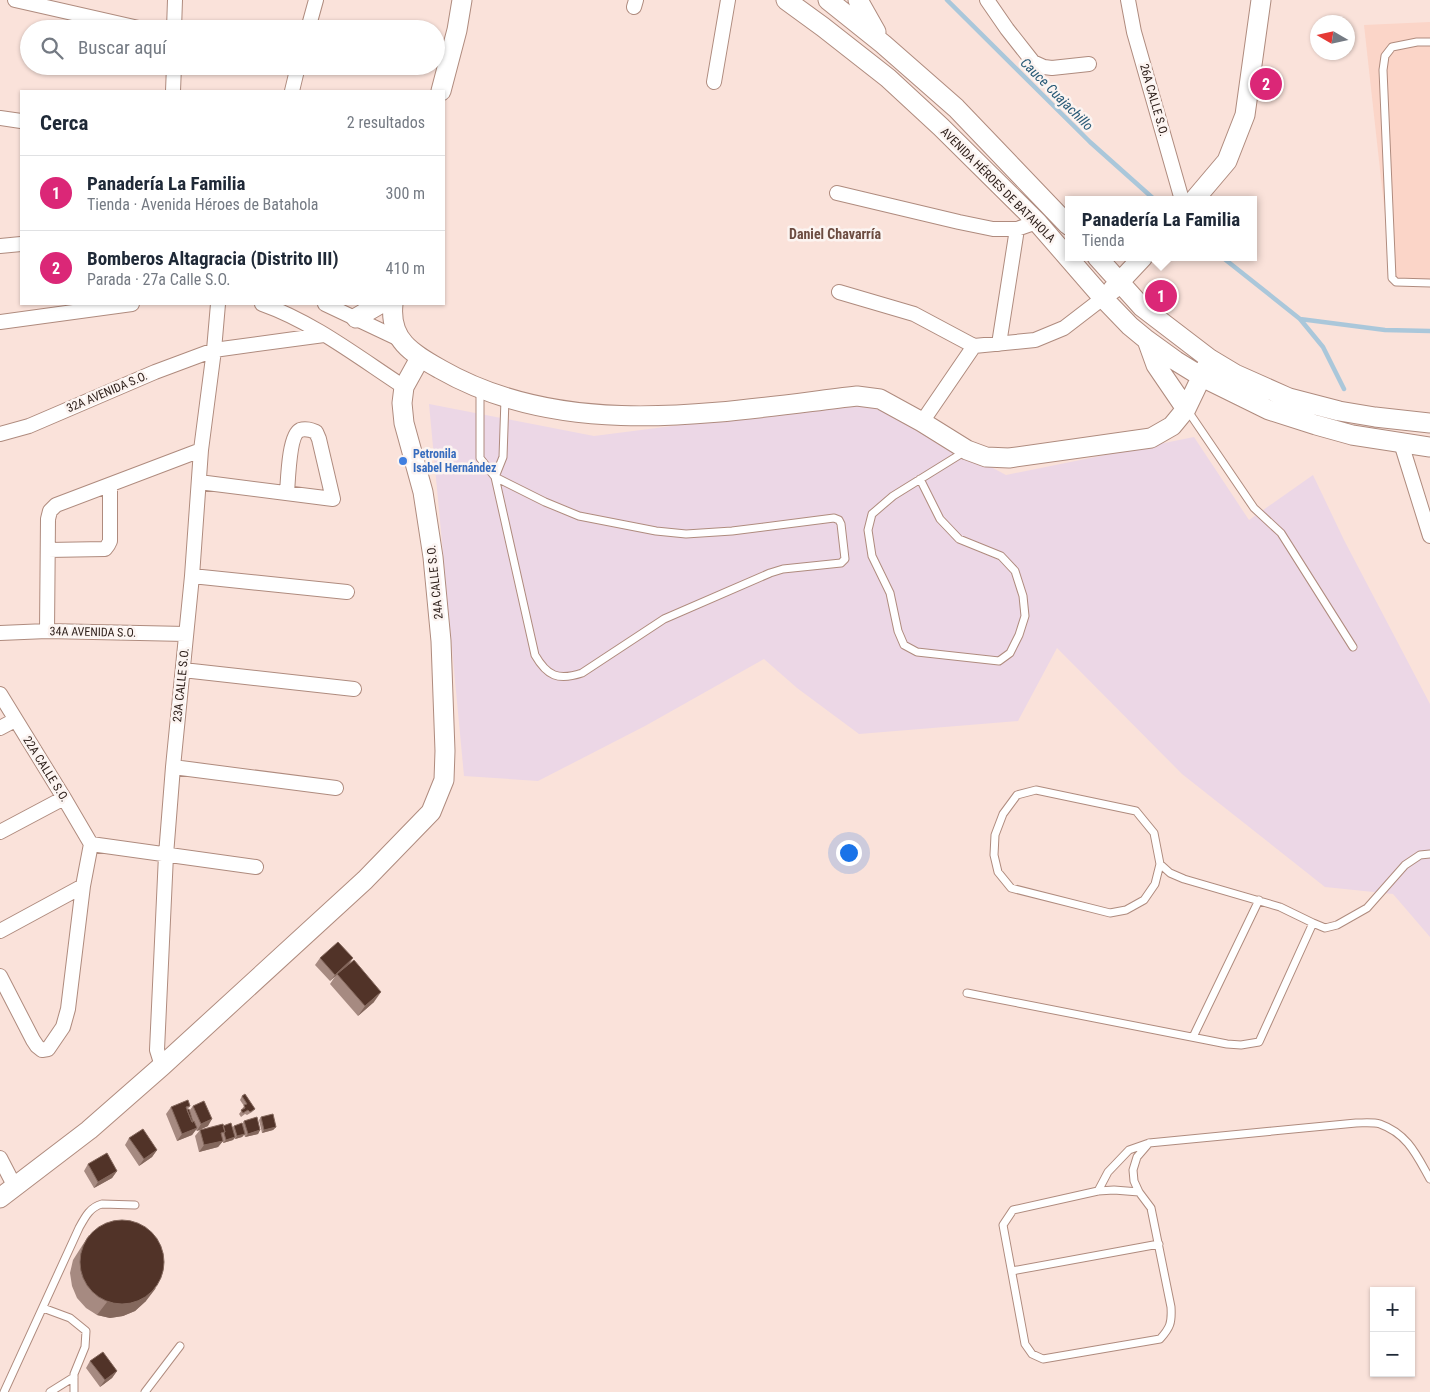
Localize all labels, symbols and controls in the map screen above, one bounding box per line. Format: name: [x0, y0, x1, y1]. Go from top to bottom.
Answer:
north arrow: [1310, 15, 1355, 60]
search box: [20, 20, 445, 75]
icon: search: [38, 34, 66, 62]
text: Buscar aquí: [78, 36, 167, 59]
water label: Cauce Cuajachillo: [1017, 54, 1097, 134]
street label: 26A CALLE S.O.: [1137, 62, 1171, 138]
pin: 2: [1250, 65, 1282, 103]
text: Cerca: [40, 111, 88, 135]
text: 2 resultados: [347, 113, 425, 132]
street label: AVENIDA HÉROES DE BATAHOLA: [938, 124, 1059, 245]
text: Panadería La Familia: [87, 172, 246, 195]
text: 1: [52, 184, 60, 203]
text: 300 m: [386, 184, 425, 203]
text: Tienda · Avenida Héroes de Batahola: [87, 195, 319, 214]
popup: [1065, 196, 1257, 261]
text: Panadería La Familia: [1082, 208, 1240, 231]
district label: Daniel Chavarría: [789, 226, 881, 242]
text: Tienda: [1082, 231, 1125, 250]
text: Bomberos Altagracia (Distrito III): [87, 247, 339, 270]
text: 2: [52, 259, 60, 278]
text: 410 m: [386, 259, 425, 278]
text: Parada · 27a Calle S.O.: [87, 270, 230, 289]
pin: 1: [1145, 277, 1177, 315]
street label: 32A AVENIDA S.O.: [64, 369, 150, 415]
place label: Petronila Isabel Hernández: [413, 447, 496, 475]
marker: Petronila Isabel Hernández: [397, 455, 409, 467]
street label: 24A CALLE S.O.: [424, 544, 446, 620]
street label: 34A AVENIDA S.O.: [50, 624, 136, 640]
street label: 23A CALLE S.O.: [170, 647, 192, 723]
street label: 22A CALLE S.O.: [20, 734, 72, 804]
your location: [836, 840, 862, 866]
map controls: [1370, 1287, 1415, 1377]
button: +: [1370, 1287, 1415, 1332]
button: −: [1370, 1332, 1415, 1377]

